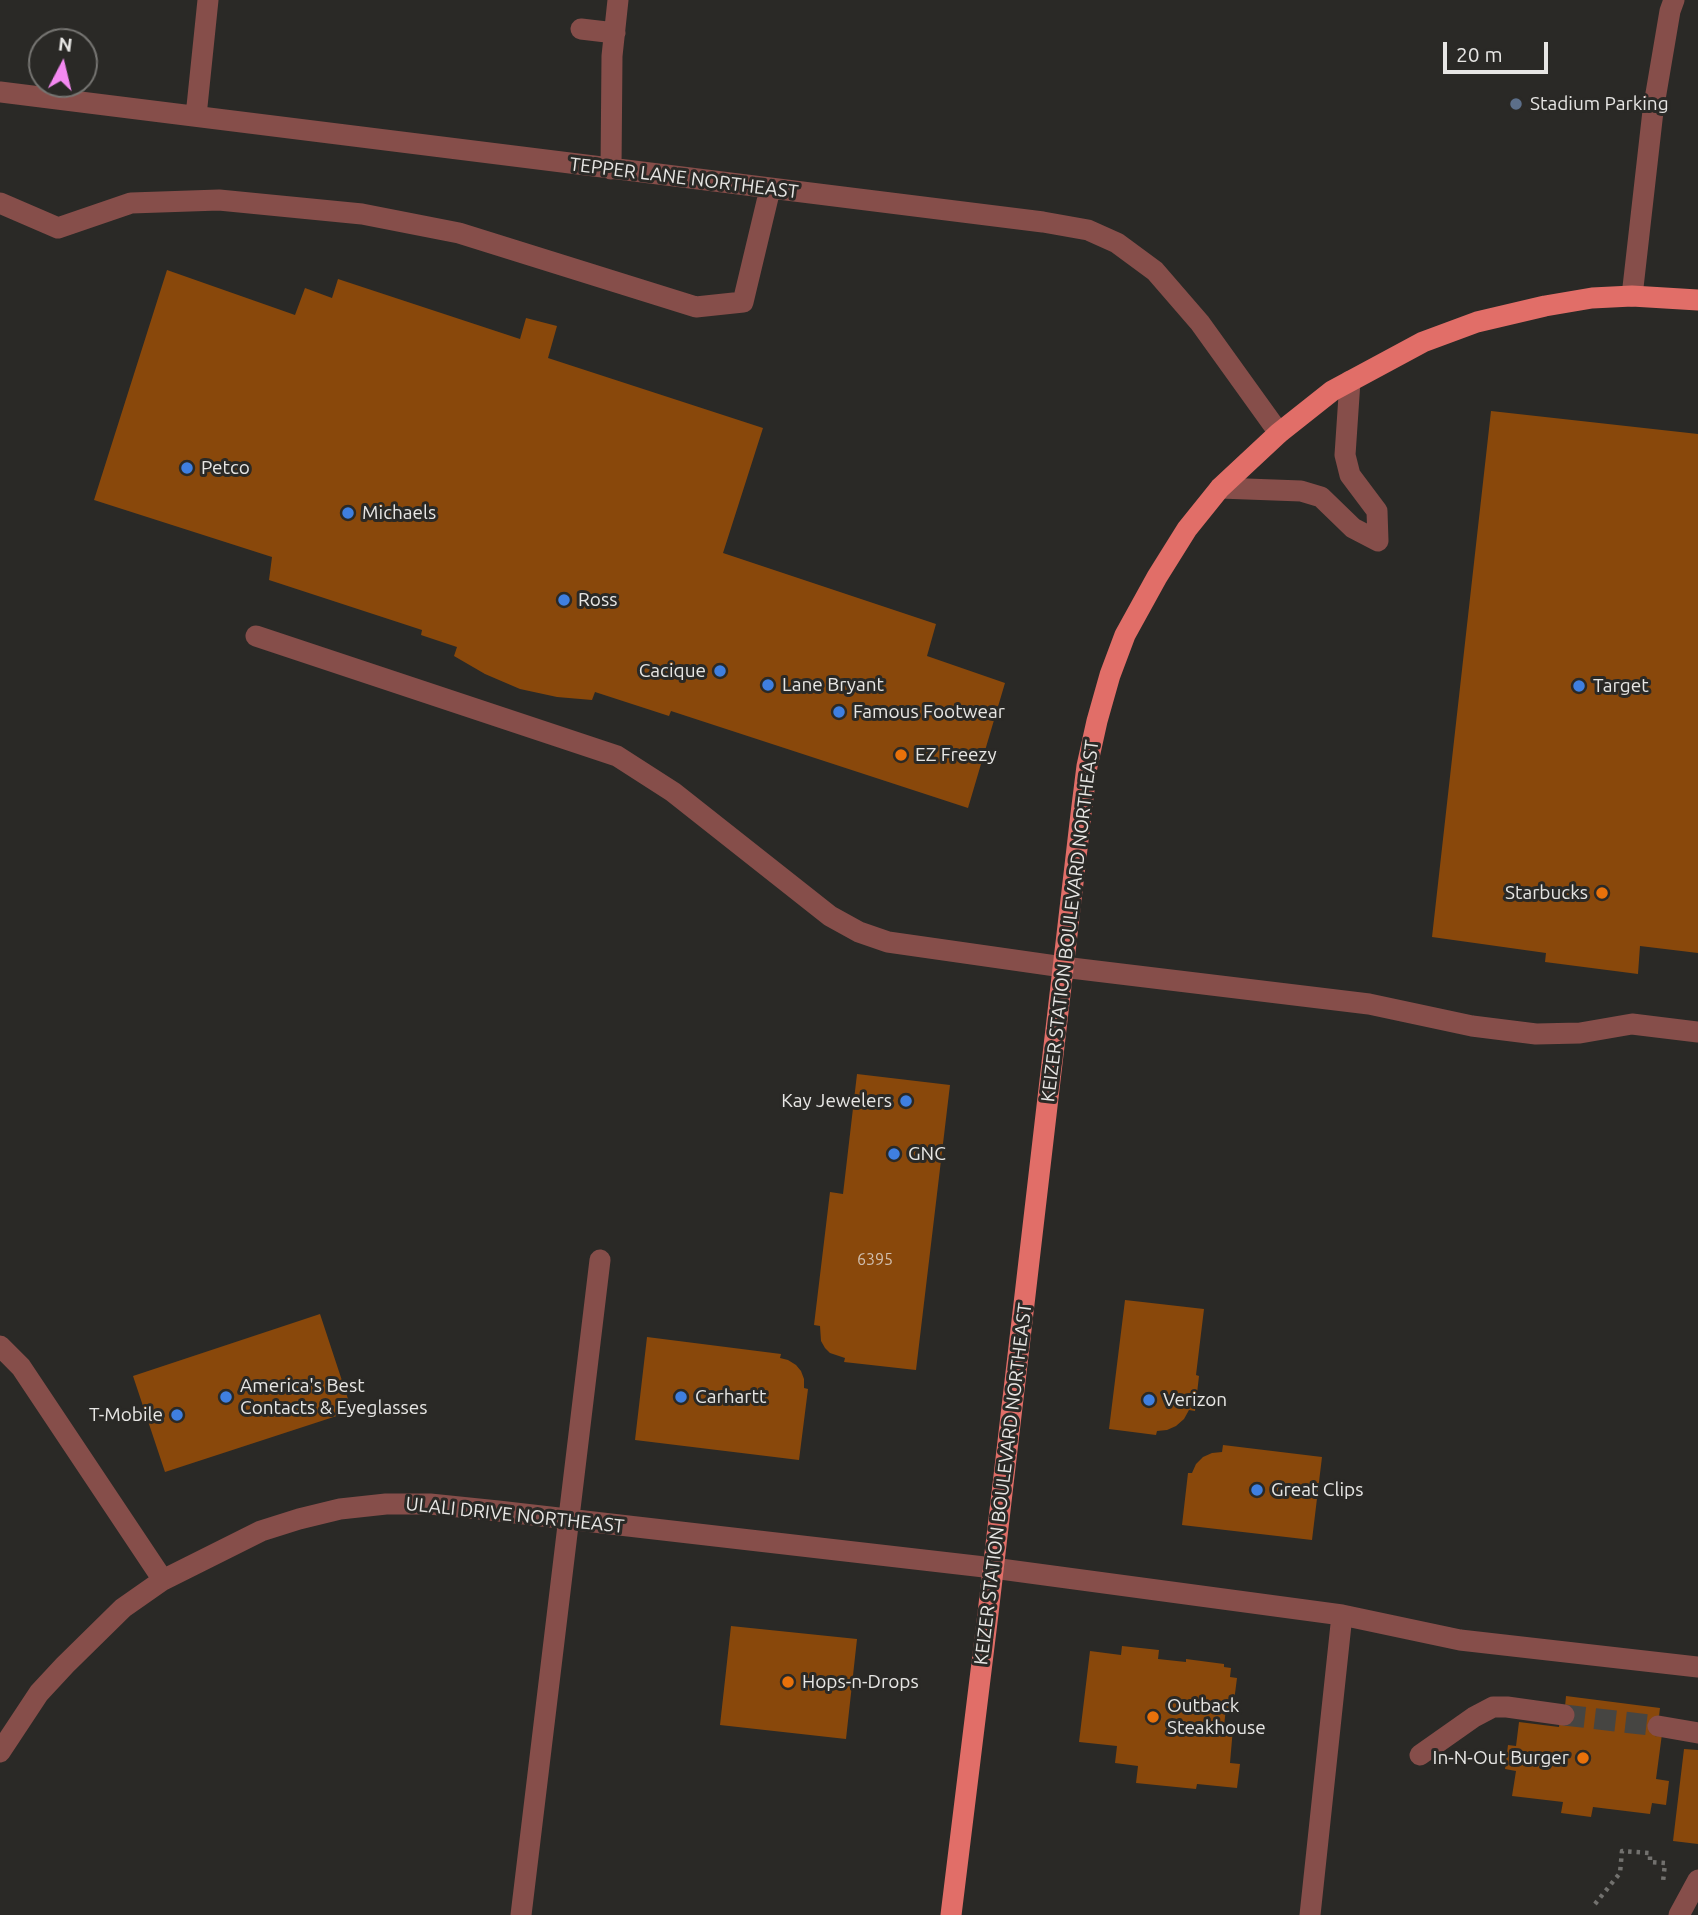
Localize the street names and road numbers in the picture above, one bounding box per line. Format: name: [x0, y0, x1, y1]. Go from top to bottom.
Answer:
street label: TEPPER LANE NORTHEAST: [568, 153, 800, 203]
street label: KEIZER STATION BOULEVARD NORTHEAST: [1036, 739, 1104, 1103]
street label: KEIZER STATION BOULEVARD NORTHEAST: [969, 1302, 1037, 1666]
street label: ULALI DRIVE NORTHEAST: [405, 1492, 625, 1538]

